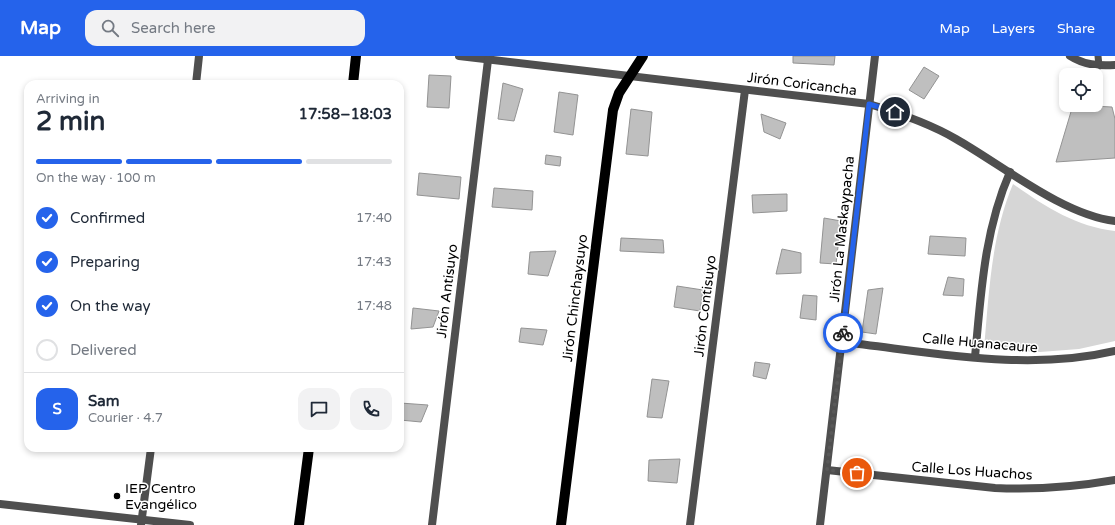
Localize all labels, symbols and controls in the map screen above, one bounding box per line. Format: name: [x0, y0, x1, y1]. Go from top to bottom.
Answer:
search box: [85, 10, 365, 46]
text: Map: [20, 17, 61, 39]
icon: search: [99, 17, 121, 39]
text: Search here: [131, 19, 215, 37]
text: Map: [940, 20, 970, 37]
text: Layers: [992, 20, 1035, 37]
text: Share: [1057, 20, 1095, 37]
map controls: [1059, 68, 1103, 112]
button: locate: [1059, 68, 1103, 112]
street label: Jirón Coricancha: [746, 69, 858, 99]
text: Arriving in: [36, 91, 100, 107]
pin: [878, 95, 912, 129]
icon: home: [884, 101, 906, 123]
text: 17:58–18:03: [299, 105, 392, 123]
text: 2 min: [36, 106, 105, 137]
street label: Jirón La Maskaypacha: [826, 155, 858, 303]
text: On the way · 100 m: [36, 170, 156, 186]
icon: check: [36, 207, 58, 229]
text: Confirmed: [70, 209, 145, 227]
text: 17:40: [356, 210, 392, 226]
street label: Jirón Chinchaysuyo: [559, 233, 591, 363]
street label: Jirón Antisuyo: [433, 243, 461, 339]
icon: check: [36, 251, 58, 273]
text: Preparing: [70, 253, 140, 271]
text: 17:43: [356, 254, 392, 270]
street label: Jirón Contisuyo: [690, 254, 720, 358]
icon: check: [36, 295, 58, 317]
text: On the way: [70, 297, 150, 315]
text: 17:48: [356, 298, 392, 314]
courier: [823, 313, 863, 353]
icon: bike: [832, 322, 854, 344]
street label: Calle Huanacaure: [921, 329, 1039, 357]
text: Delivered: [70, 341, 137, 359]
button: chat: [298, 388, 340, 430]
button: phone: [350, 388, 392, 430]
text: Sam: [88, 392, 119, 410]
text: S: [52, 400, 62, 418]
text: Courier · 4.7: [88, 410, 163, 426]
pin: [840, 456, 874, 490]
street label: Calle Los Huachos: [911, 458, 1033, 484]
icon: bag: [846, 462, 868, 484]
place label: IEP Centro Evangélico: [125, 480, 197, 513]
marker: IEP Centro Evangélico: [112, 491, 122, 501]

